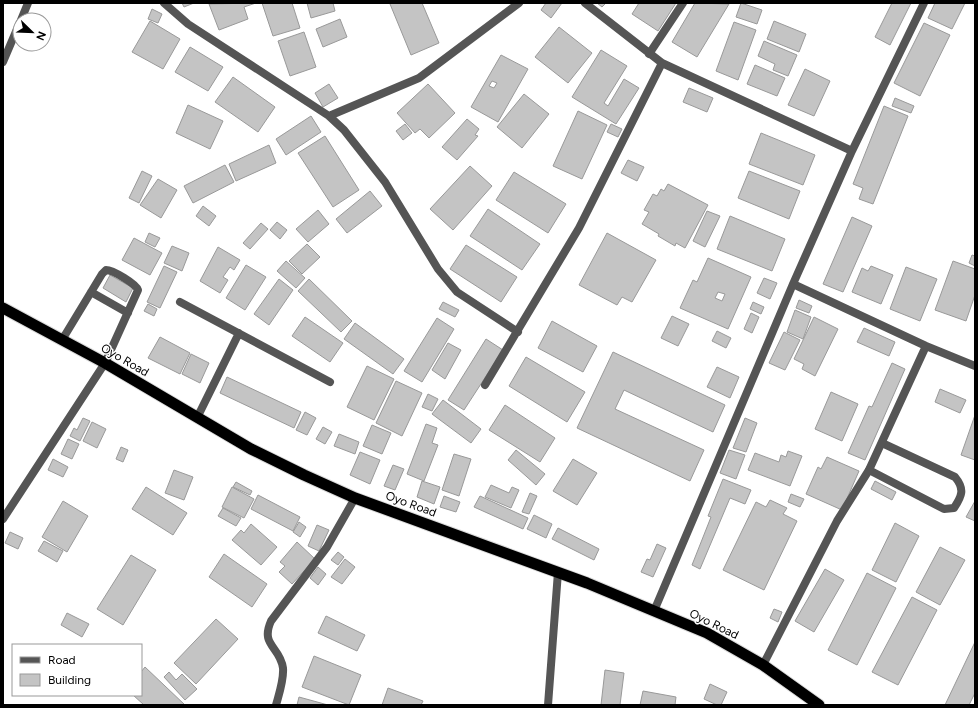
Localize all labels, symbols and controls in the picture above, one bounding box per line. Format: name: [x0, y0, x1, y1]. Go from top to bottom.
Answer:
north arrow: [12, 12, 52, 52]
text: N: [33, 29, 48, 42]
street label: Oyo Road: [99, 341, 151, 379]
street label: Oyo Road: [384, 488, 438, 520]
street label: Oyo Road: [687, 606, 741, 642]
legend: [12, 644, 142, 696]
text: Road: [48, 653, 76, 667]
text: Building: [48, 673, 91, 687]

